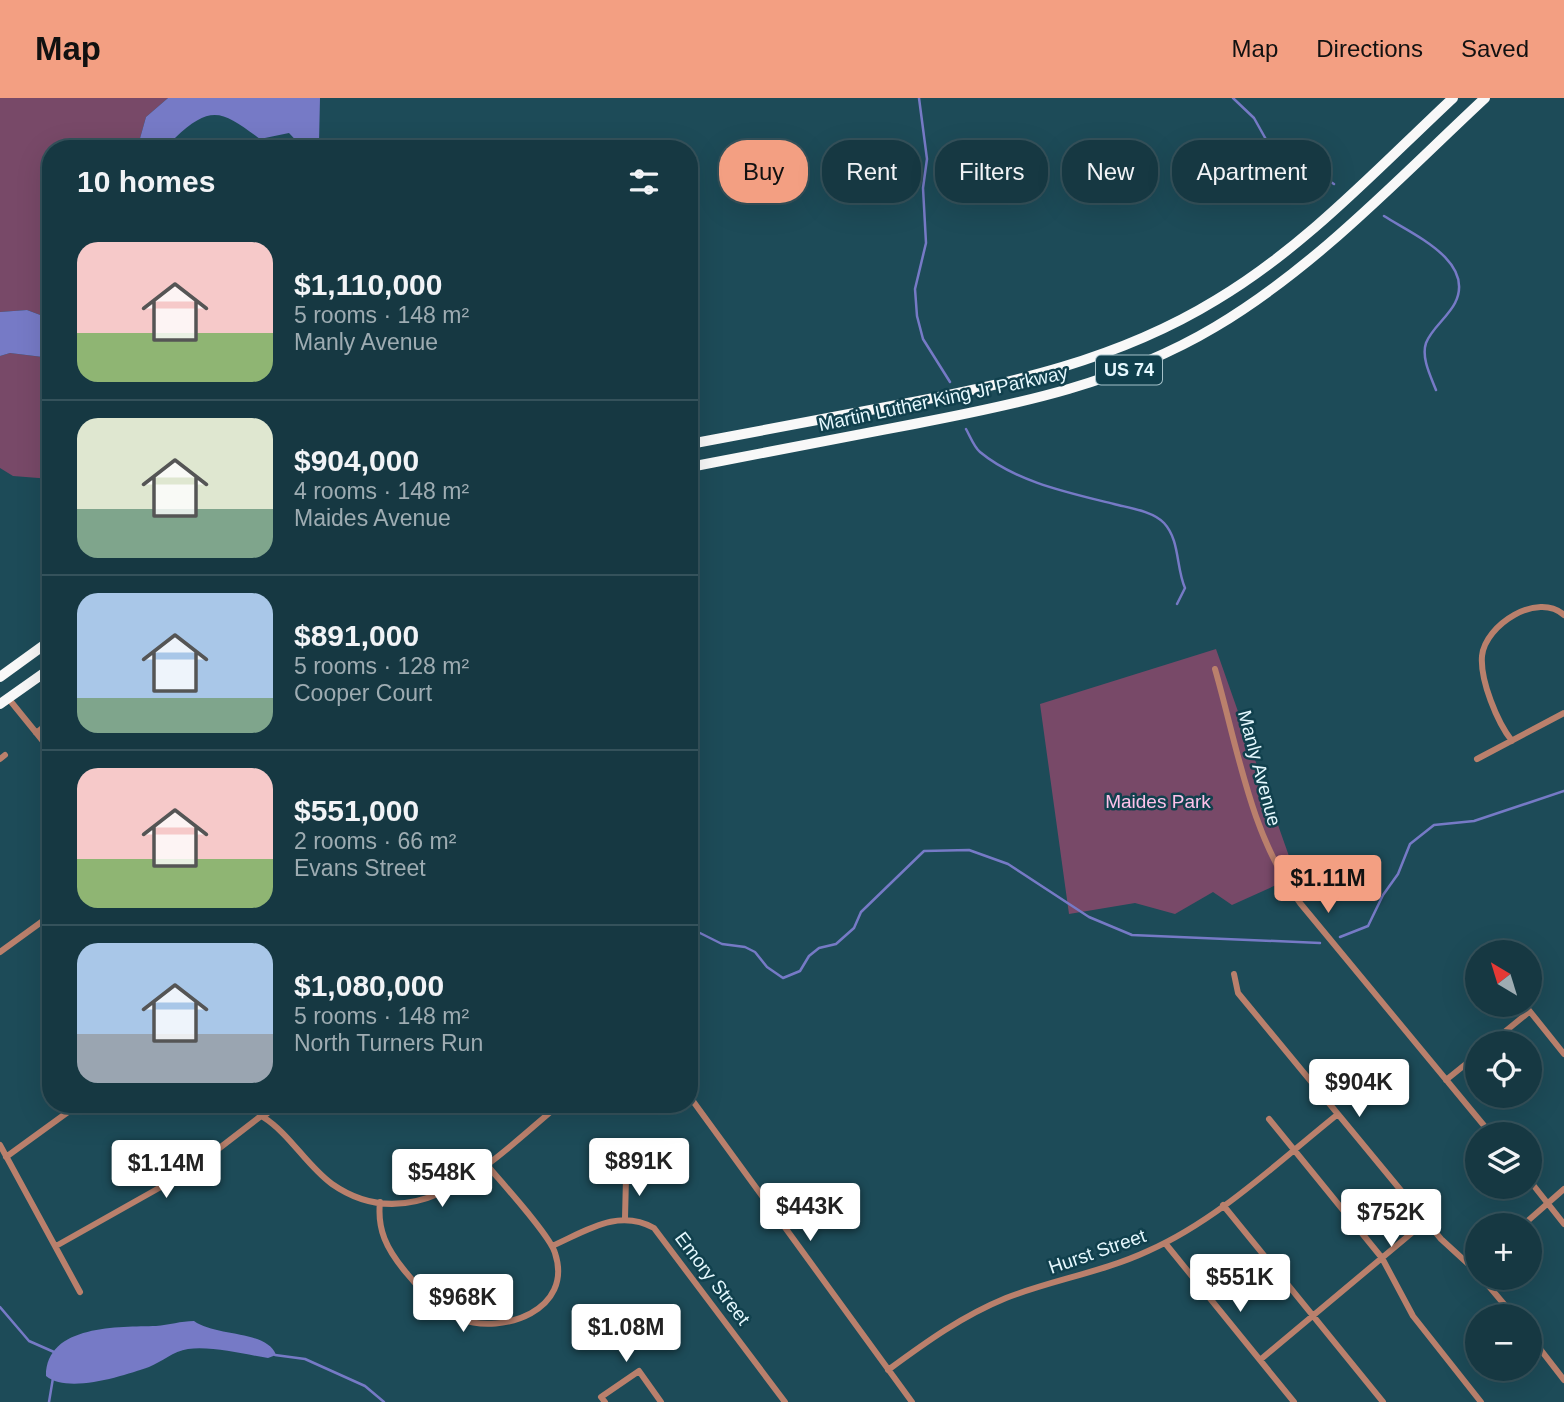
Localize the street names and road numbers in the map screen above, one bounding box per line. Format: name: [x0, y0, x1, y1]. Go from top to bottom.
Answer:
road number: US 74: [1096, 356, 1162, 384]
street label: Martin Luther King Jr Parkway: [816, 362, 1070, 435]
street label: Manly Avenue: [1234, 708, 1285, 828]
street label: Hurst Street: [1046, 1225, 1149, 1278]
street label: Emory Street: [671, 1228, 755, 1329]

